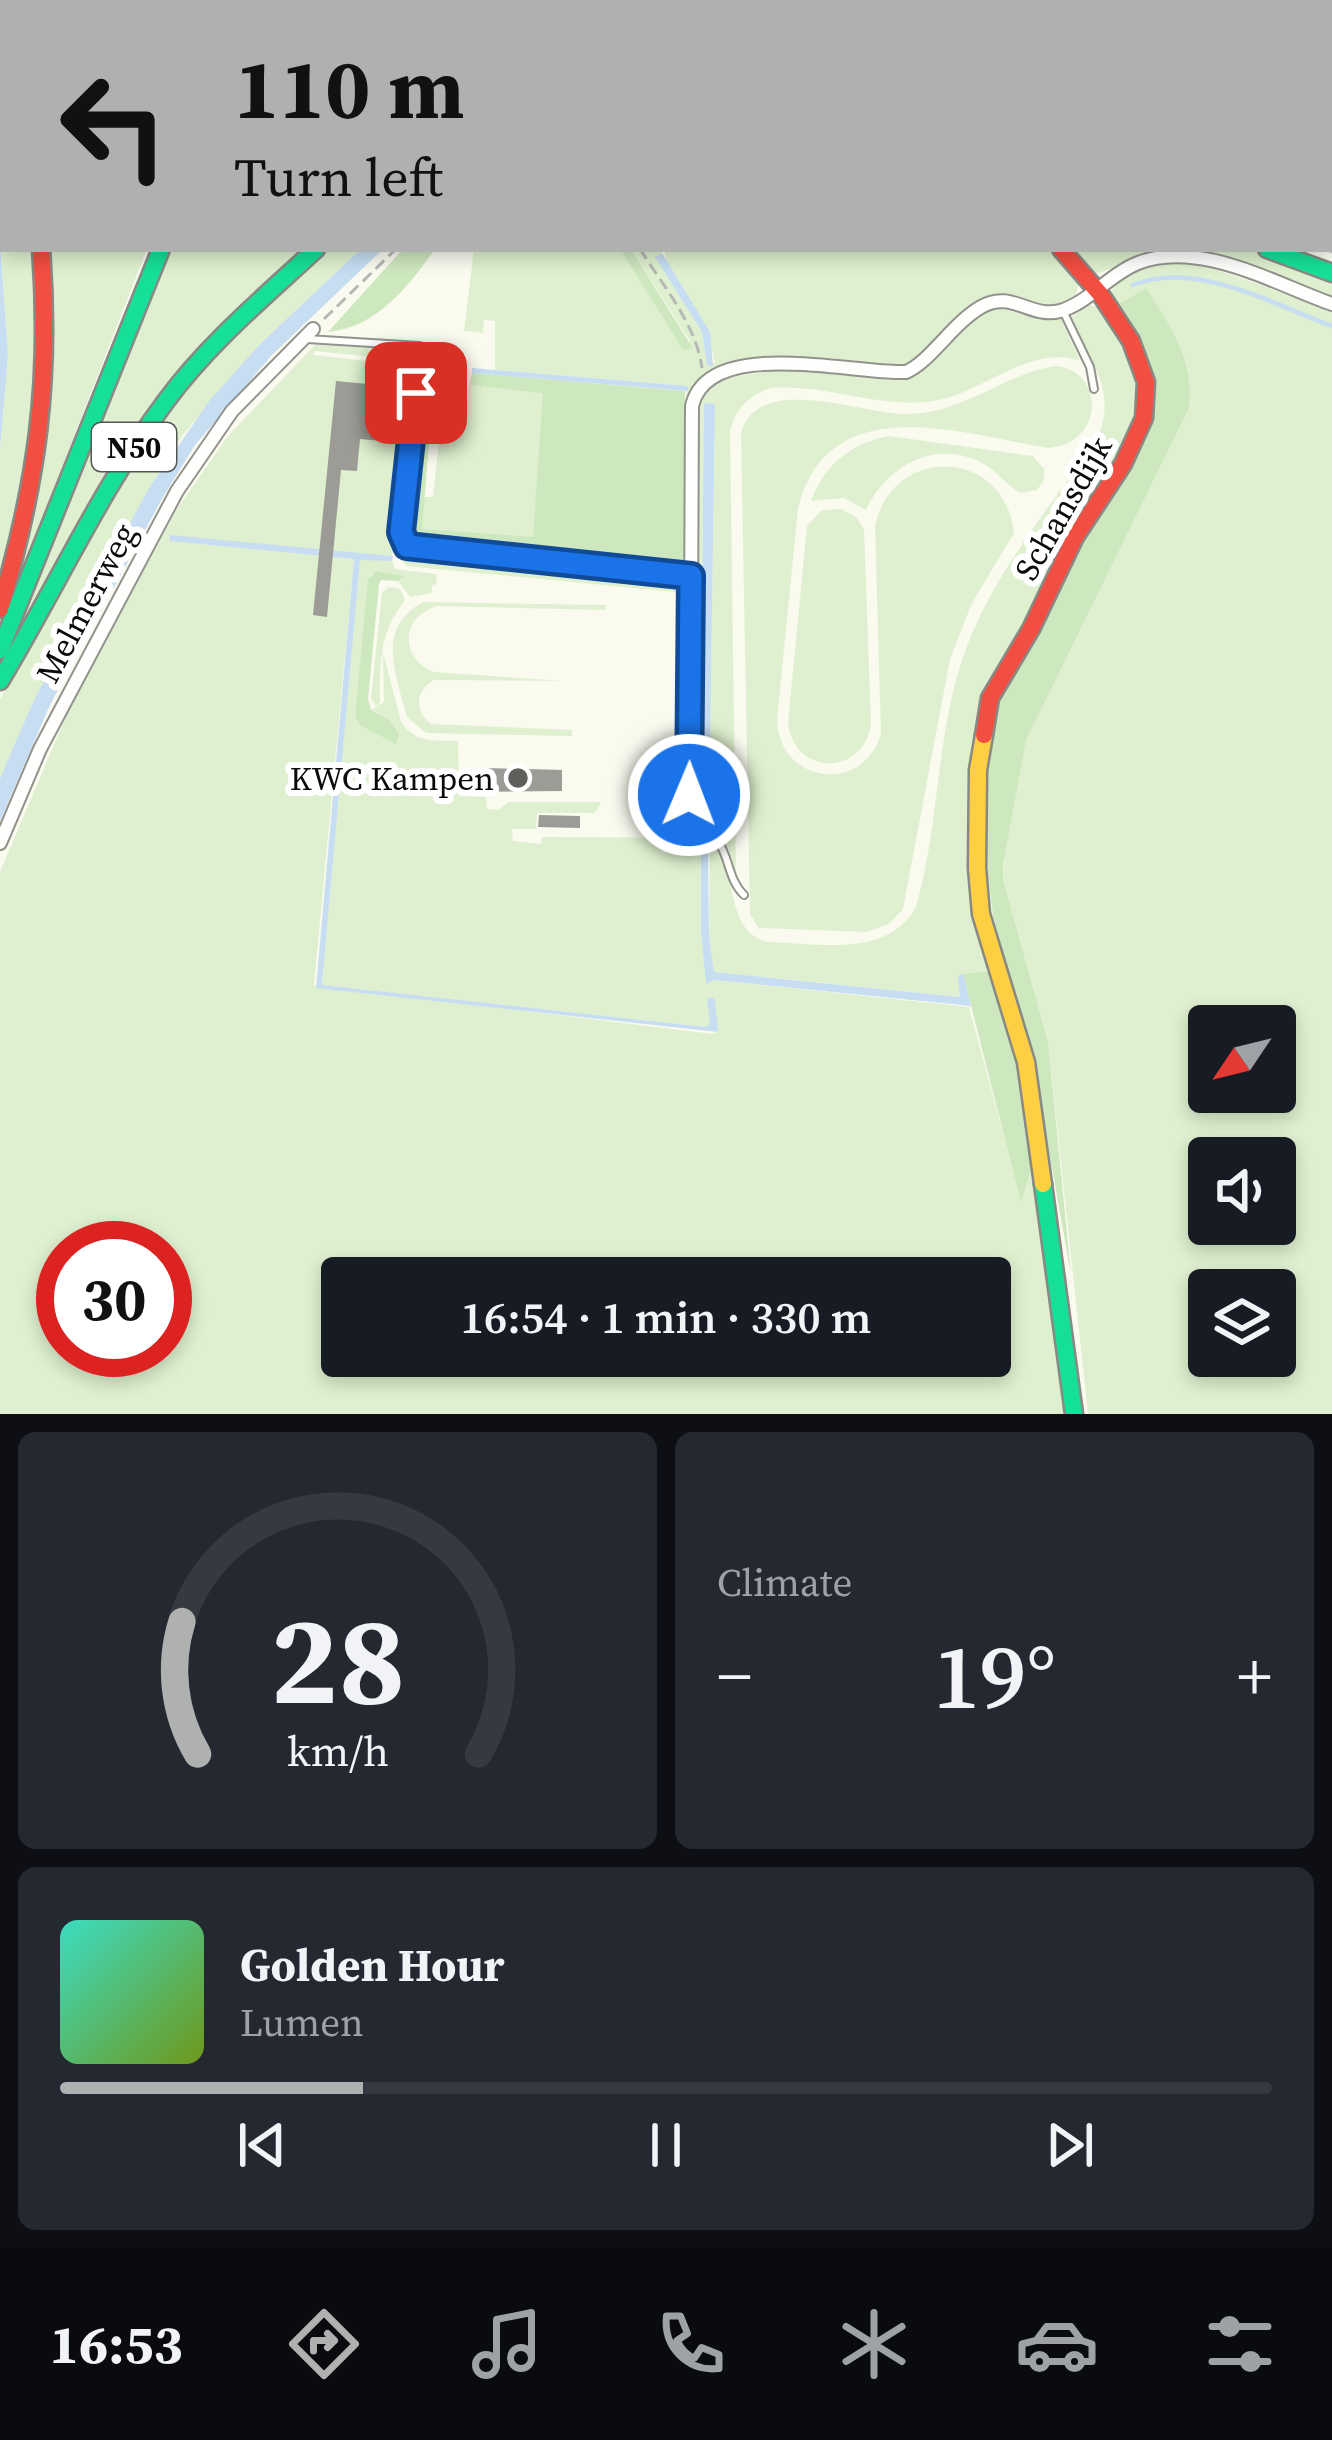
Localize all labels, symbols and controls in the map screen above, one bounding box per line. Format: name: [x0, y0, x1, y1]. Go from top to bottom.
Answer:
text: 110 m: [234, 31, 465, 146]
icon: left: [36, 48, 192, 204]
text: Turn left: [234, 140, 443, 214]
pin: [365, 342, 467, 444]
icon: arrive: [383, 360, 449, 426]
road number: N50: [92, 423, 176, 471]
street label: Schansdijk: [1004, 427, 1123, 588]
street label: Melmerweg: [25, 515, 147, 691]
position arrow: [626, 732, 752, 858]
place label: KWC Kampen: [290, 756, 494, 801]
marker: KWC Kampen: [505, 765, 531, 791]
north arrow: [1188, 1005, 1296, 1113]
map controls: [1188, 1005, 1296, 1377]
button: sound: [1188, 1137, 1296, 1245]
speed limit sign: 30: [36, 1221, 192, 1377]
button: layers: [1188, 1269, 1296, 1377]
text: 16:54 · 1 min · 330 m: [461, 1286, 871, 1348]
text: Climate: [717, 1556, 852, 1609]
text: 28: [270, 1574, 405, 1745]
text: 19°: [933, 1615, 1056, 1738]
text: −: [717, 1631, 752, 1721]
text: +: [1237, 1631, 1272, 1721]
text: km/h: [286, 1721, 389, 1779]
text: Golden Hour: [240, 1934, 504, 1996]
text: Lumen: [240, 1996, 364, 2049]
icon: previous: [229, 2112, 295, 2178]
icon: pause: [633, 2112, 699, 2178]
icon: next: [1037, 2112, 1103, 2178]
icon: directions: [282, 2302, 366, 2386]
icon: music: [465, 2302, 549, 2386]
icon: phone: [649, 2302, 733, 2386]
icon: climate: [832, 2302, 916, 2386]
icon: car: [1015, 2302, 1099, 2386]
icon: filters: [1198, 2302, 1282, 2386]
text: 16:53: [50, 2307, 183, 2381]

